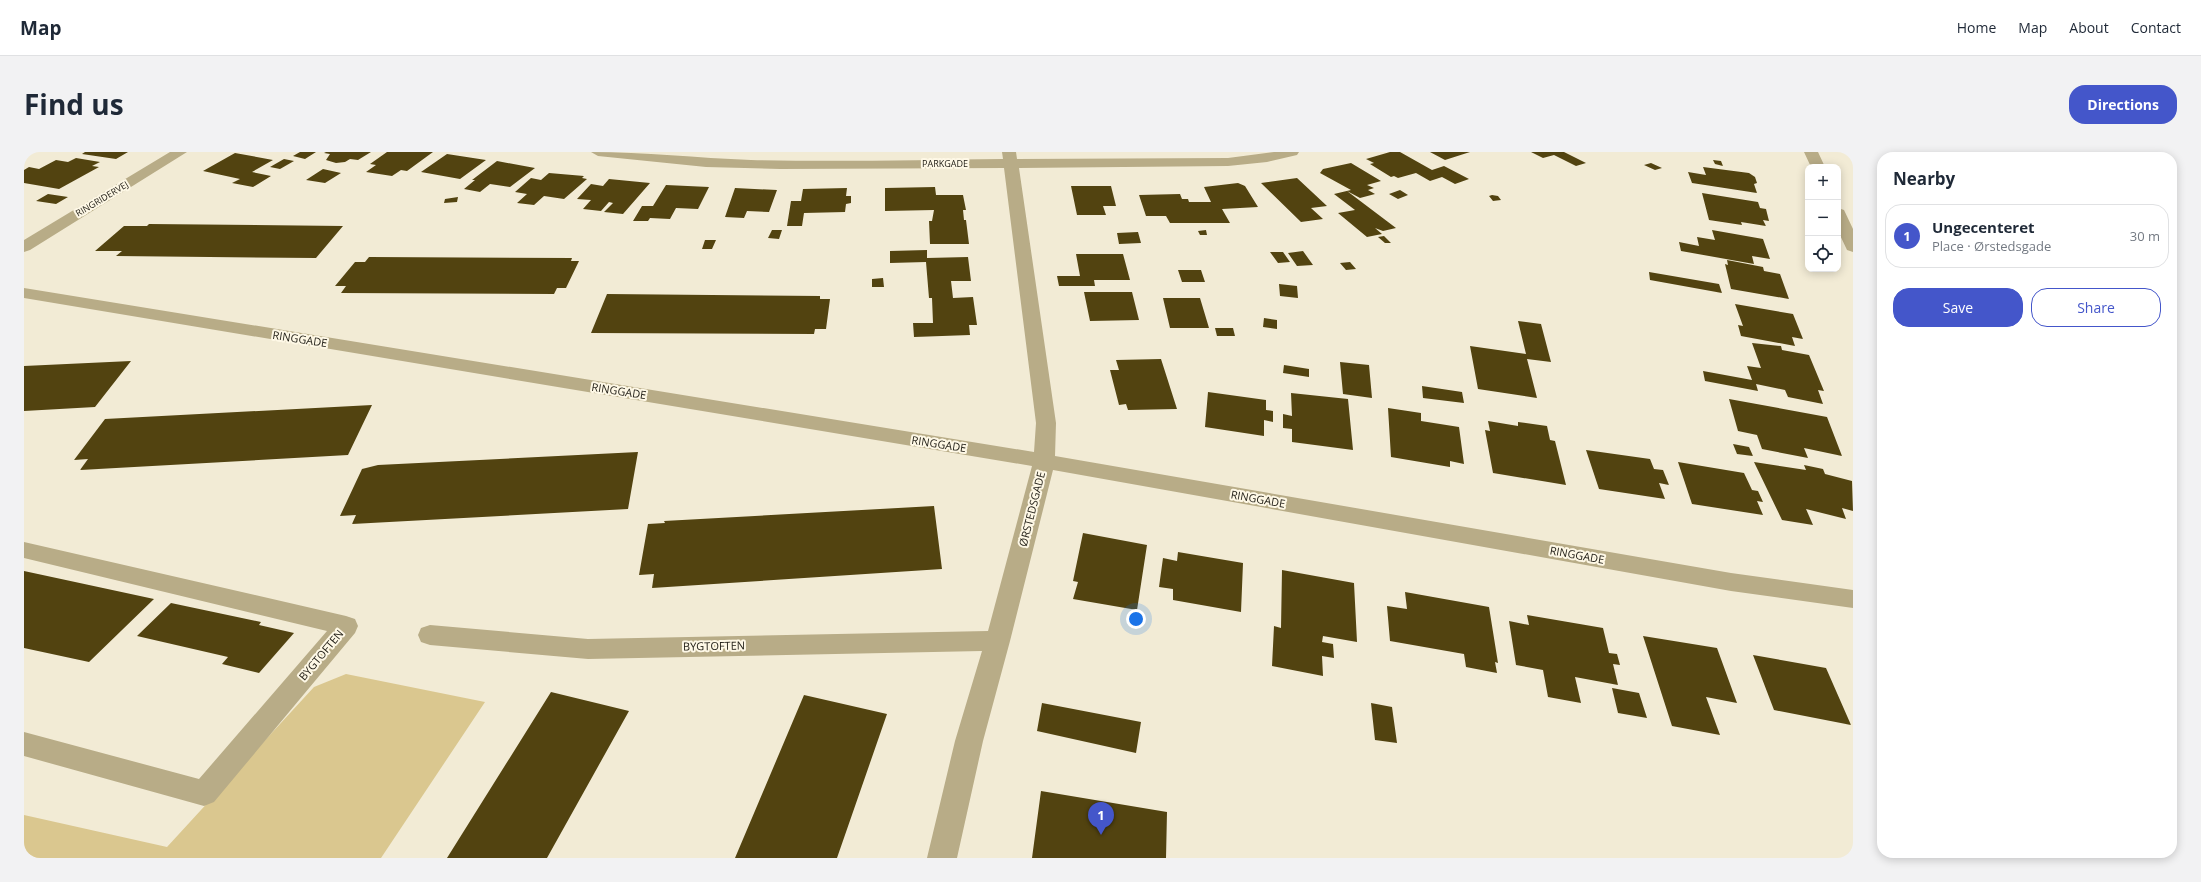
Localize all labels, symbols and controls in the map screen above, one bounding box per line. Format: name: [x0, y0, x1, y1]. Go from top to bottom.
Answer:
text: Map: [20, 15, 61, 41]
text: Home: [1957, 18, 1996, 37]
text: Map: [2018, 18, 2047, 37]
text: About: [2069, 18, 2109, 37]
text: Contact: [2131, 18, 2181, 37]
text: Find us: [24, 85, 124, 123]
button: Directions: [2069, 85, 2177, 124]
street label: PARKGADE: [922, 157, 968, 170]
map controls: [1805, 164, 1841, 272]
button: +: [1805, 164, 1841, 200]
text: Nearby: [1893, 167, 1955, 190]
street label: RINGRIDERVEJ: [73, 178, 131, 219]
button: −: [1805, 200, 1841, 236]
text: Ungecenteret: [1932, 217, 2035, 237]
text: 1: [1903, 227, 1911, 245]
text: 30 m: [2130, 227, 2160, 245]
button: locate: [1805, 236, 1841, 272]
text: Place · Ørstedsgade: [1932, 237, 2051, 255]
button: Save: [1893, 288, 2023, 327]
button: Share: [2031, 288, 2161, 327]
street label: RINGGADE: [272, 327, 329, 350]
street label: RINGGADE: [591, 379, 648, 402]
street label: RINGGADE: [911, 432, 968, 455]
street label: ØRSTEDSGADE: [1015, 470, 1048, 548]
street label: RINGGADE: [1230, 486, 1287, 511]
street label: RINGGADE: [1549, 542, 1606, 567]
your location: [1126, 609, 1146, 629]
street label: BYGTOFTEN: [295, 626, 346, 683]
street label: BYGTOFTEN: [683, 637, 745, 654]
pin: 1: [1088, 802, 1114, 835]

